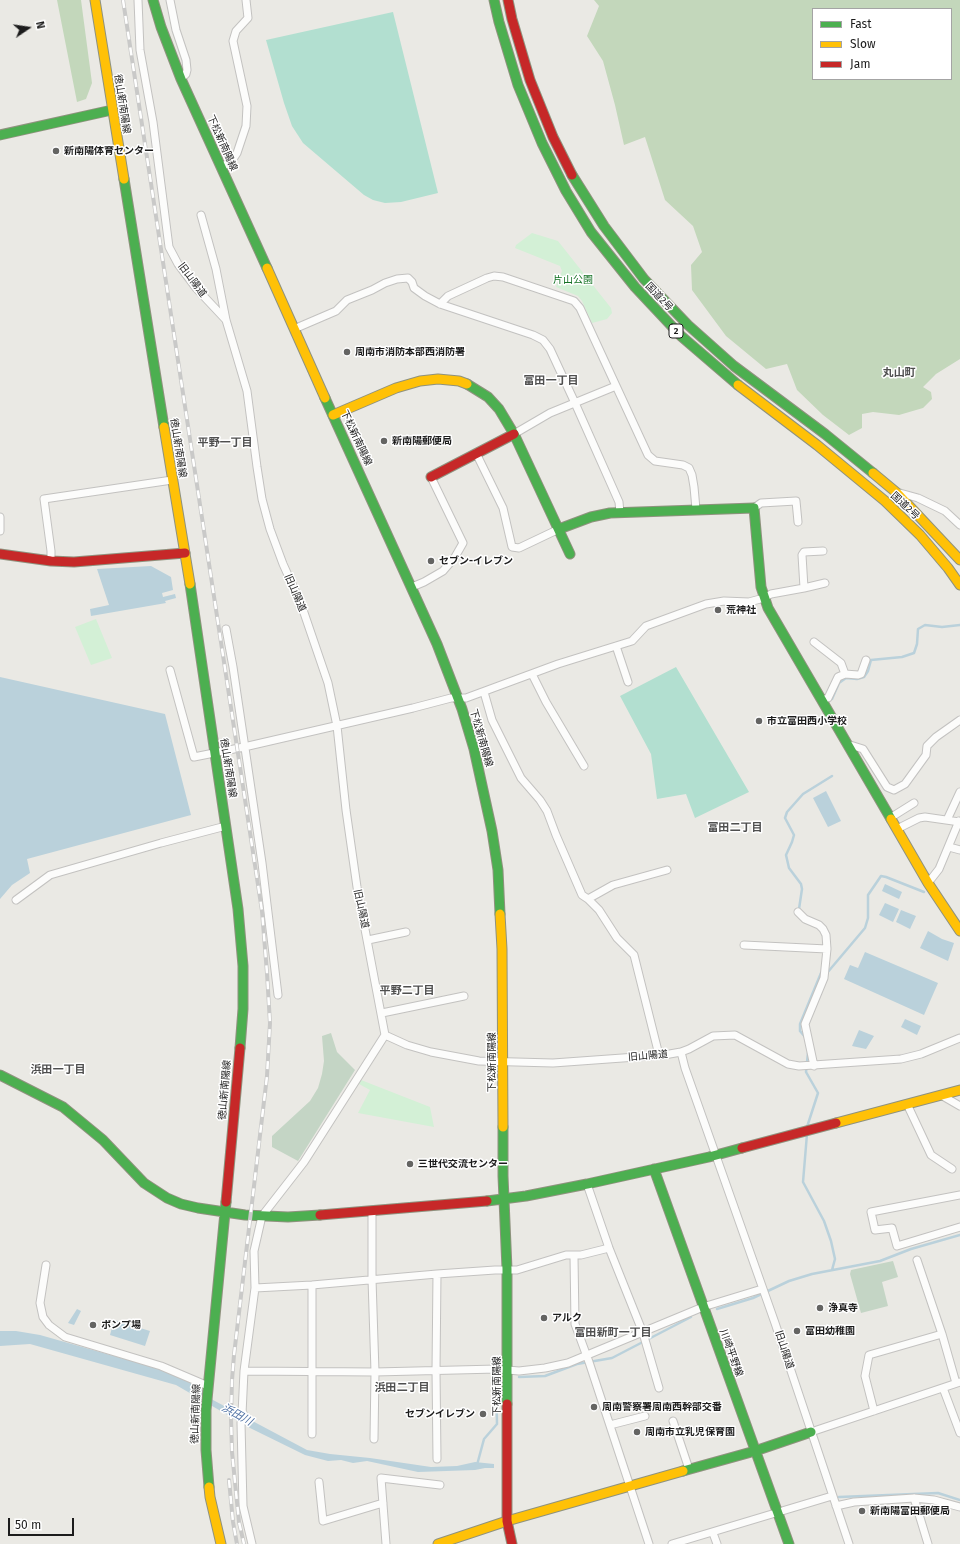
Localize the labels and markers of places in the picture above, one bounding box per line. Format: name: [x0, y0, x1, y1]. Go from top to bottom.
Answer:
place label: 新南陽体育センター: [64, 145, 154, 157]
marker: 新南陽体育センター: [51, 146, 61, 156]
place label: 周南市消防本部西消防署: [355, 346, 465, 358]
marker: 周南市消防本部西消防署: [342, 347, 352, 357]
place label: 新南陽郵便局: [392, 435, 452, 447]
marker: 新南陽郵便局: [379, 436, 389, 446]
place label: セブン-イレブン: [439, 555, 513, 567]
marker: セブン-イレブン: [426, 556, 436, 566]
place label: 荒神社: [726, 604, 756, 616]
marker: 荒神社: [713, 605, 723, 615]
place label: 市立富田西小学校: [767, 715, 847, 727]
marker: 市立富田西小学校: [754, 716, 764, 726]
place label: 三世代交流センター: [418, 1158, 508, 1170]
marker: 三世代交流センター: [405, 1159, 415, 1169]
place label: 浄真寺: [828, 1302, 858, 1314]
marker: 浄真寺: [815, 1303, 825, 1313]
place label: アルク: [552, 1312, 582, 1324]
marker: アルク: [539, 1313, 549, 1323]
place label: ポンプ場: [101, 1319, 141, 1331]
marker: ポンプ場: [88, 1320, 98, 1330]
place label: 富田幼稚園: [805, 1325, 855, 1337]
marker: 富田幼稚園: [792, 1326, 802, 1336]
place label: 周南警察署周南西幹部交番: [602, 1401, 722, 1413]
marker: 周南警察署周南西幹部交番: [589, 1402, 599, 1412]
place label: セブンイレブン: [405, 1408, 475, 1420]
marker: セブンイレブン: [478, 1409, 488, 1419]
place label: 周南市立乳児保育園: [645, 1426, 735, 1438]
marker: 周南市立乳児保育園: [632, 1427, 642, 1437]
place label: 新南陽富田郵便局: [870, 1505, 950, 1517]
marker: 新南陽富田郵便局: [857, 1506, 867, 1516]

